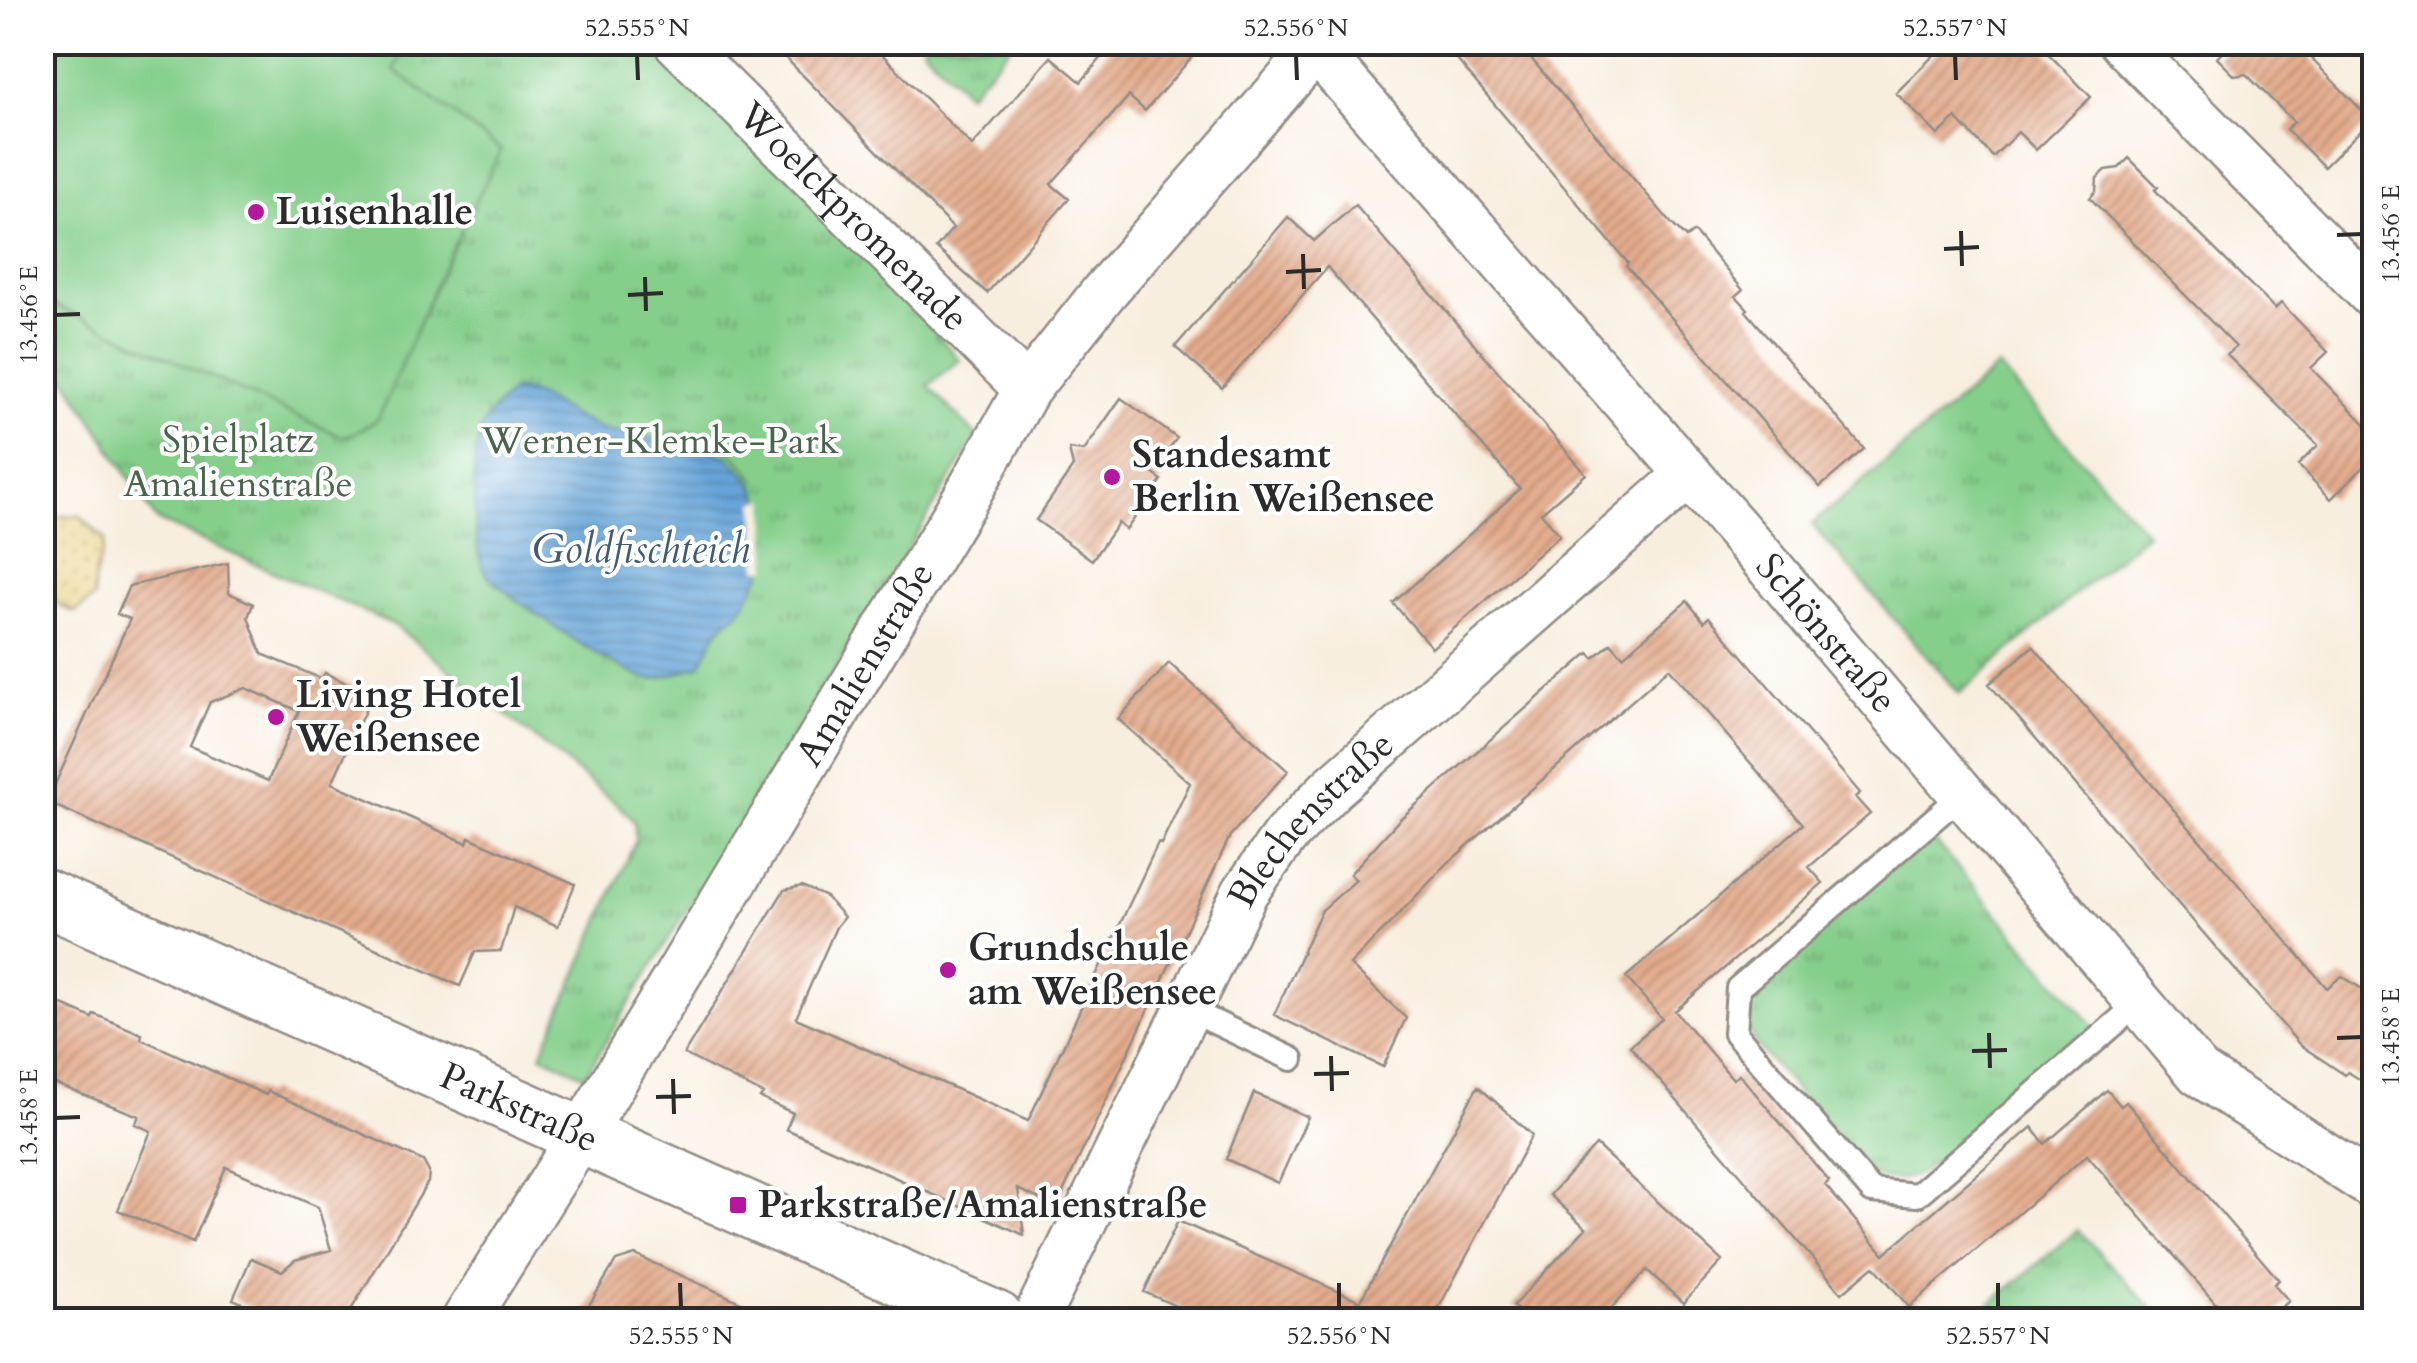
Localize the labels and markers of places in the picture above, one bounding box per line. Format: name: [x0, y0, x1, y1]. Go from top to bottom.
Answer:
place label: Luisenhalle: [276, 186, 473, 238]
marker: Luisenhalle: [245, 201, 267, 223]
place label: Standesamt Berlin Weißensee: [1132, 429, 1435, 525]
marker: Standesamt Berlin Weißensee: [1101, 466, 1123, 488]
place label: Living Hotel Weißensee: [295, 669, 521, 765]
marker: Living Hotel Weißensee: [265, 706, 287, 728]
place label: Grundschule am Weißensee: [968, 922, 1217, 1018]
marker: Grundschule am Weißensee: [937, 959, 959, 981]
place label: Parkstraße/Amalienstraße: [758, 1179, 1208, 1231]
marker: Parkstraße/Amalienstraße: [727, 1194, 749, 1216]

